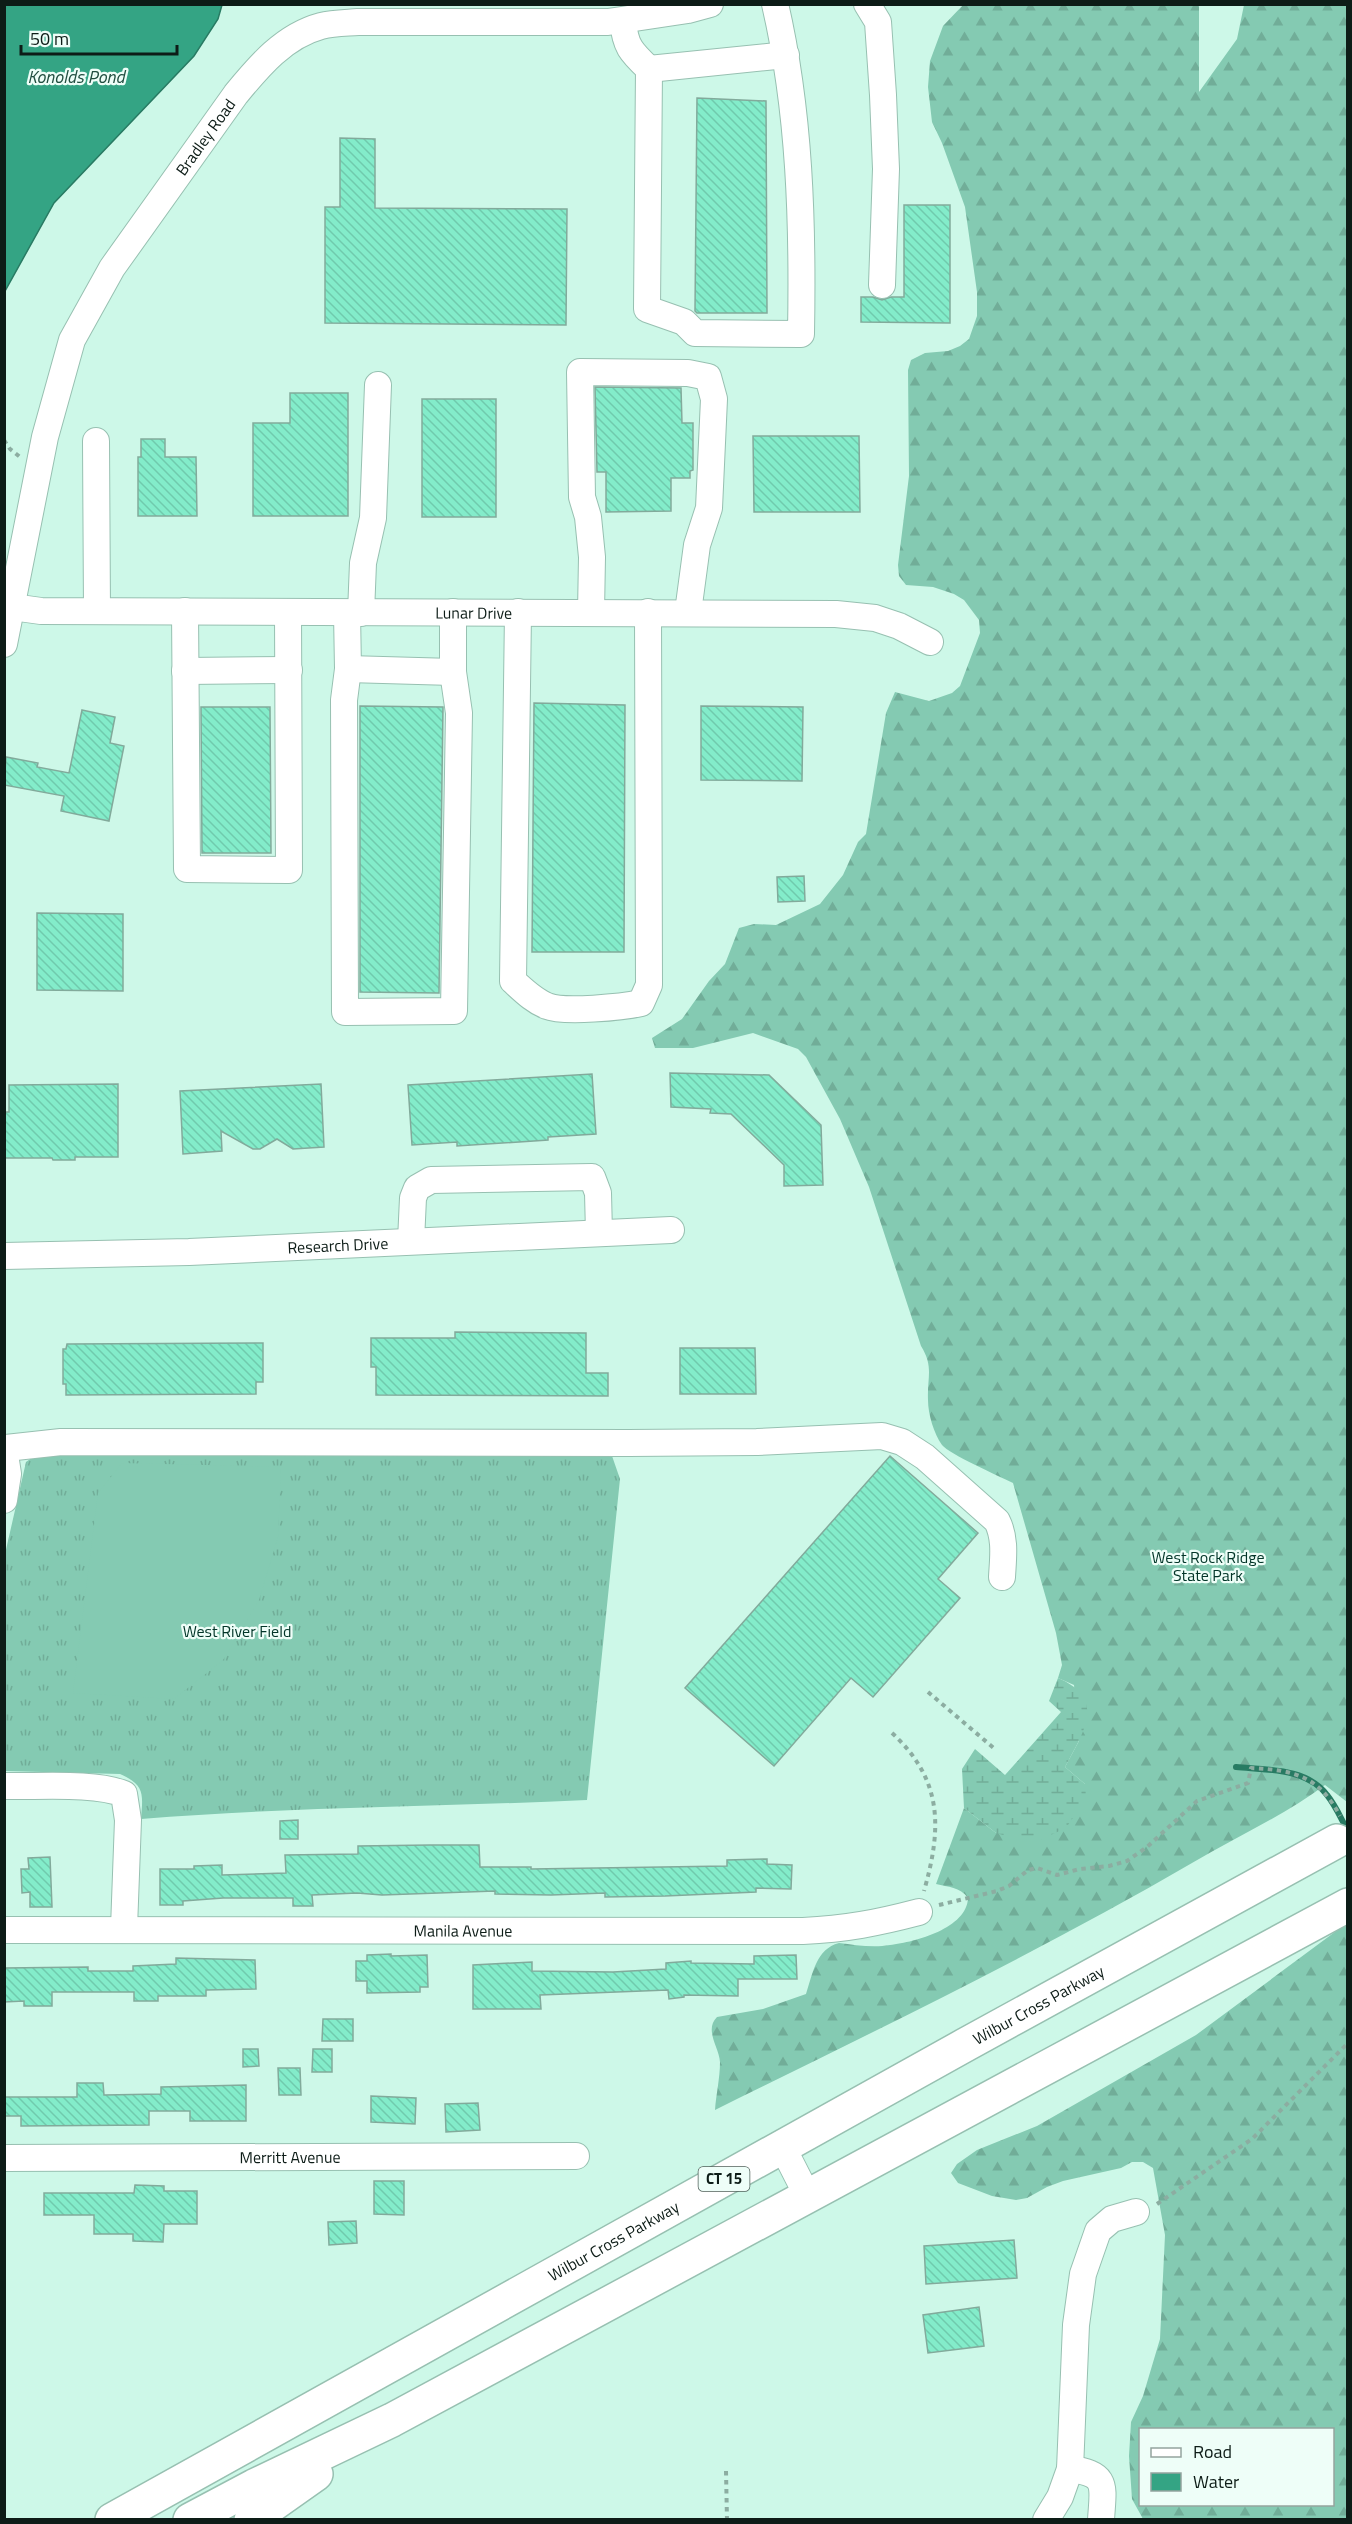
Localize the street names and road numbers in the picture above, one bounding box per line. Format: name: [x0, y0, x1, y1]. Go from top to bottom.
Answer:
street label: Bradley Road: [170, 94, 241, 180]
street label: Lunar Drive: [435, 600, 512, 625]
street label: Research Drive: [287, 1231, 389, 1259]
street label: Manila Avenue: [414, 1919, 512, 1943]
street label: Wilbur Cross Parkway: [968, 1959, 1109, 2051]
street label: Merritt Avenue: [239, 2145, 341, 2169]
road number: CT 15: [698, 2167, 750, 2191]
street label: Wilbur Cross Parkway: [544, 2194, 684, 2287]

